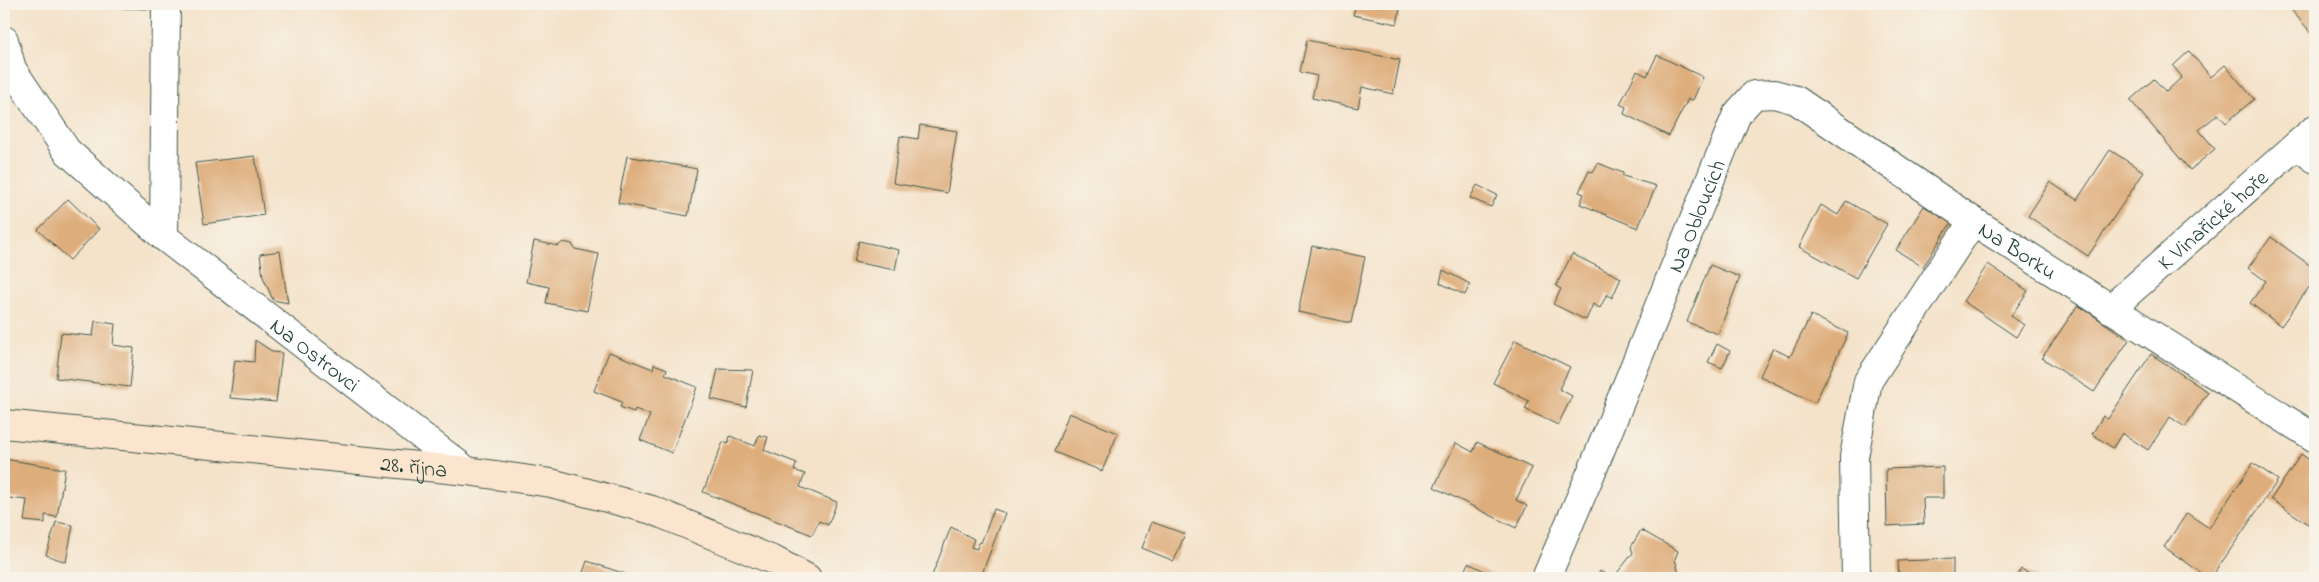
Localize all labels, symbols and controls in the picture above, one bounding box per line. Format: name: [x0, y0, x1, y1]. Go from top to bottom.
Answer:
street label: Na Obloucích: [1661, 156, 1736, 278]
street label: K Vinařické hoře: [2152, 164, 2277, 279]
street label: Na Borku: [1971, 215, 2062, 289]
street label: Na Ostrovci: [262, 311, 365, 401]
street label: 28. října: [379, 449, 449, 488]

